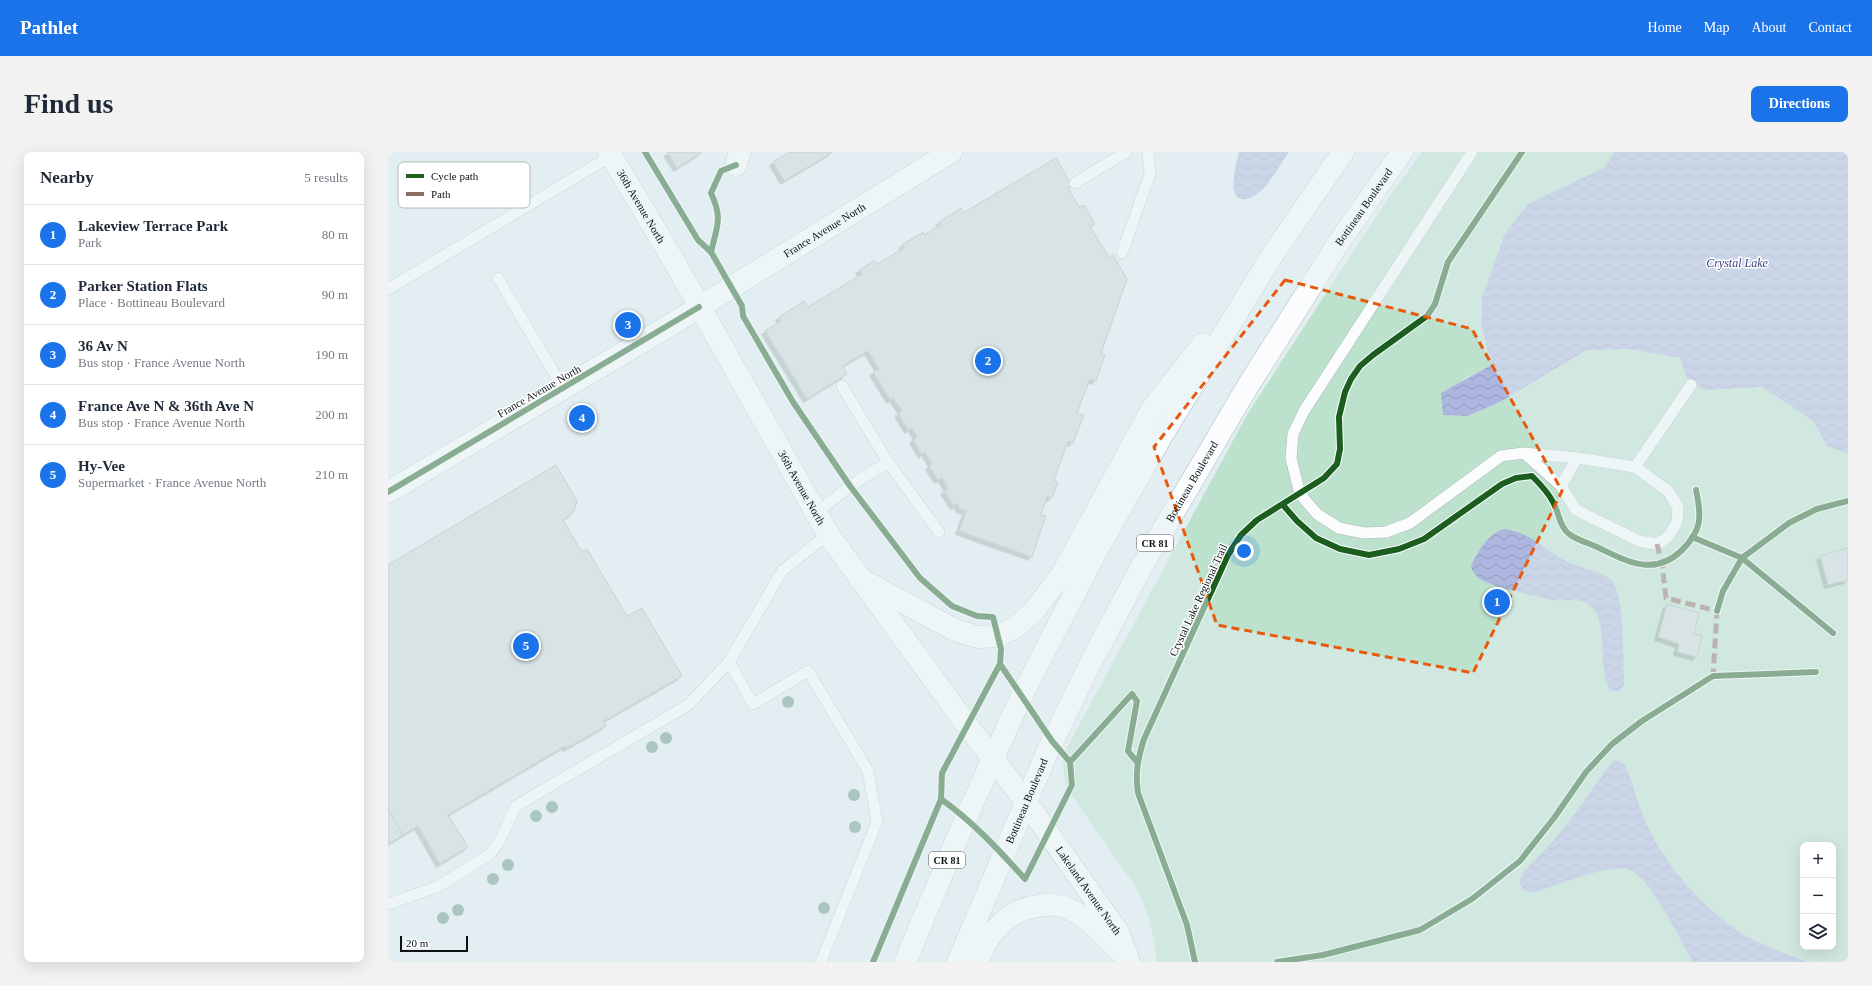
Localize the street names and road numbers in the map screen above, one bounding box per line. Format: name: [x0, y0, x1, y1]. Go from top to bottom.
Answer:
street label: Bottineau Boulevard: [1332, 166, 1395, 248]
street label: 36th Avenue North: [615, 167, 668, 246]
street label: France Avenue North: [781, 200, 868, 260]
street label: France Avenue North: [495, 362, 583, 420]
street label: Bottineau Boulevard: [1163, 439, 1220, 524]
street label: 36th Avenue North: [776, 448, 828, 527]
road number: CR 81: [1137, 535, 1173, 551]
street label: Crystal Lake Regional Trail: [1167, 542, 1229, 658]
street label: Bottineau Boulevard: [1003, 756, 1050, 845]
street label: Lakeland Avenue North: [1054, 844, 1124, 937]
road number: CR 81: [929, 852, 965, 868]

